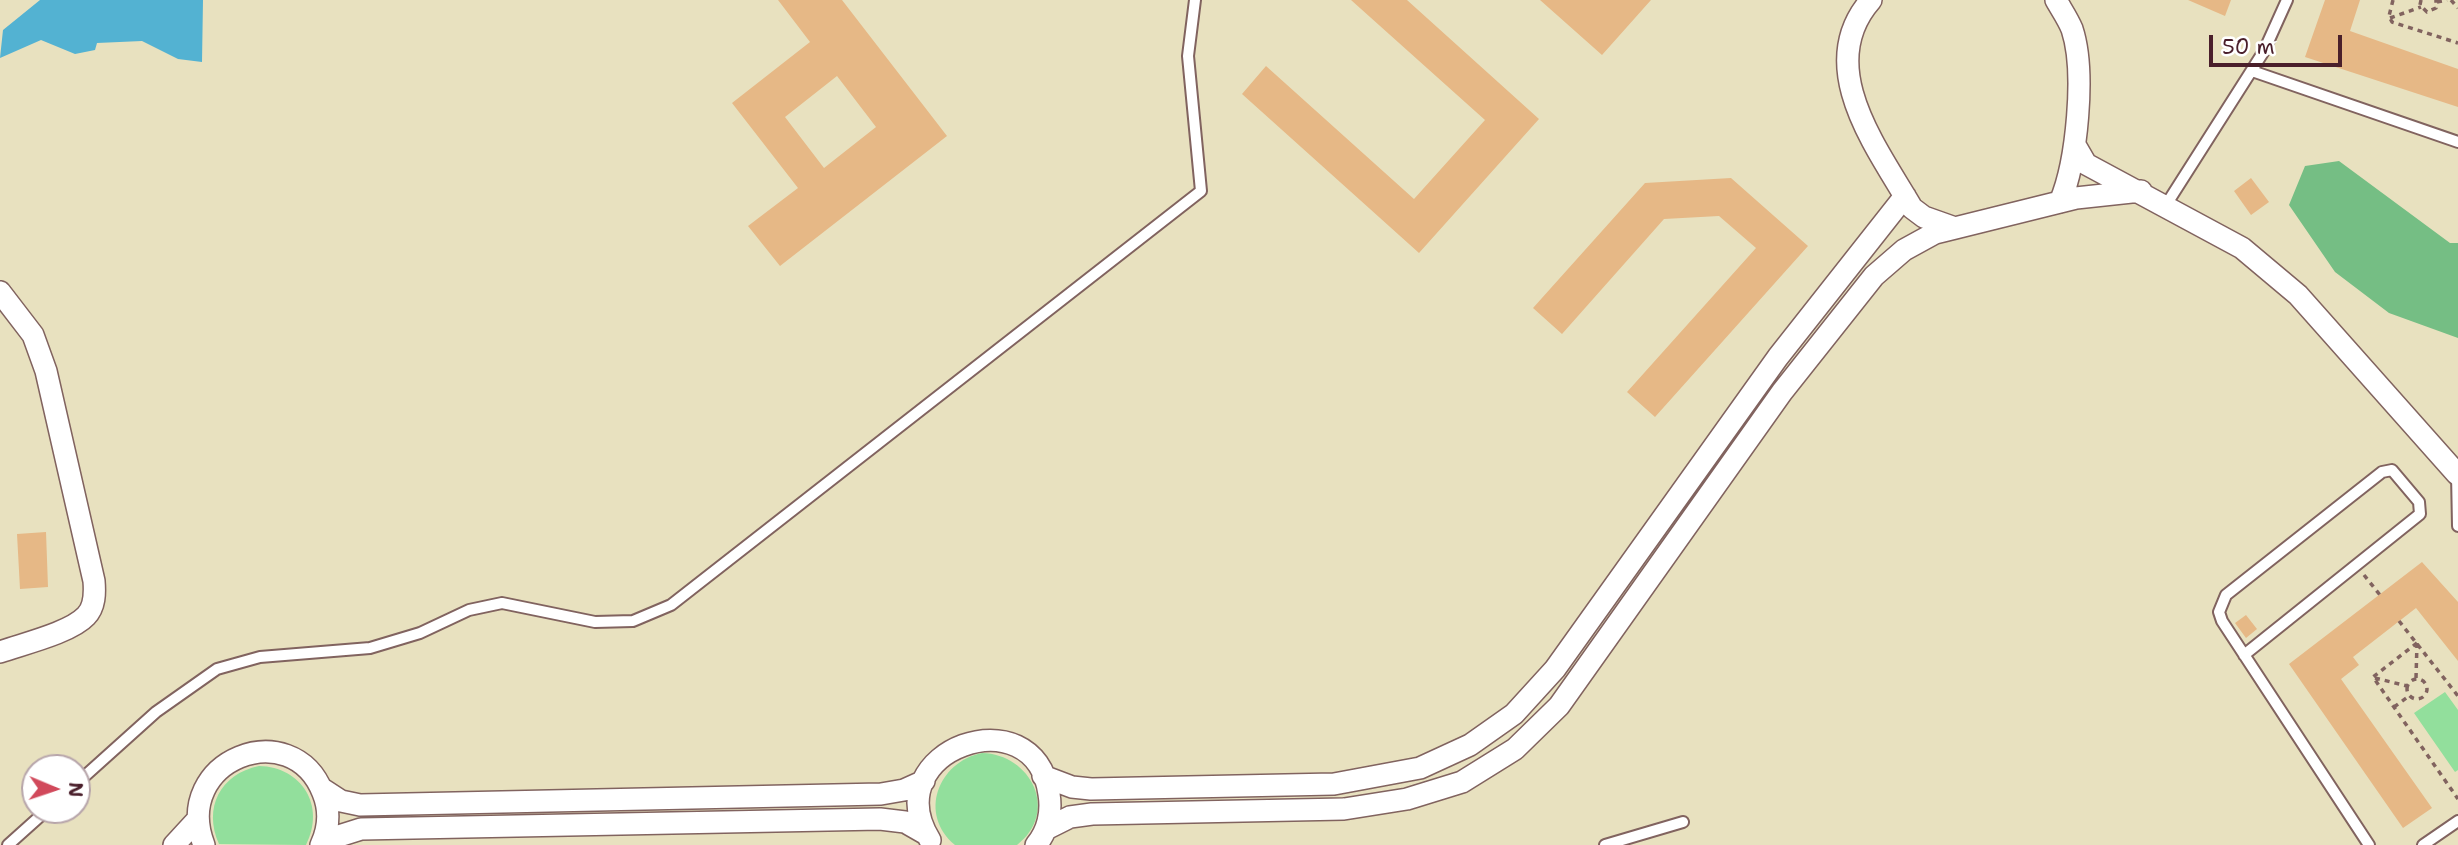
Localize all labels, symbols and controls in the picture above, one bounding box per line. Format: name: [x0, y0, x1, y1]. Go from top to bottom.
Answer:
scale bar: [2213, 21, 2346, 65]
text: 50 m: [2222, 33, 2275, 61]
north arrow: [21, 754, 91, 824]
text: N: [63, 782, 88, 798]

